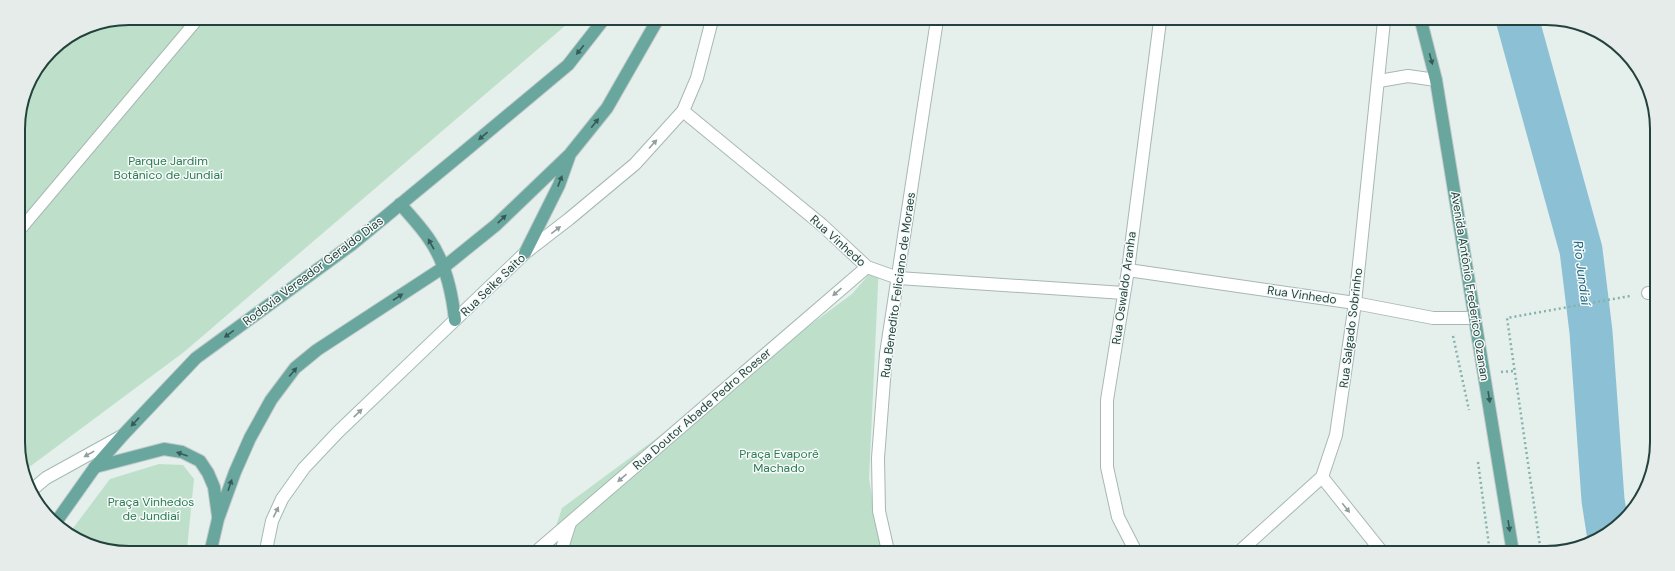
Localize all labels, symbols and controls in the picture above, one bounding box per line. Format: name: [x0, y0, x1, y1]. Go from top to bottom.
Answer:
one-way arrow: [576, 44, 585, 55]
one-way arrow: [1428, 53, 1434, 65]
one-way arrow: [590, 118, 599, 129]
one-way arrow: [478, 132, 489, 141]
one-way arrow: [648, 139, 658, 149]
park label: Parque Jardim Botânico de Jundiaí: [113, 153, 223, 183]
one-way arrow: [558, 174, 564, 186]
street label: Avenida Antônio Frederico Ozanan: [1447, 190, 1493, 382]
street label: Rua Benedito Feliciano de Moraes: [877, 191, 919, 379]
street label: Rua Vinhedo: [807, 212, 869, 270]
street label: Rodovia Vereador Geraldo Dias: [239, 213, 387, 329]
one-way arrow: [497, 214, 507, 224]
one-way arrow: [550, 225, 561, 234]
street label: Rua Oswaldo Aranha: [1108, 230, 1140, 346]
one-way arrow: [428, 238, 435, 250]
water label: Rio Jundiaí: [1570, 240, 1595, 307]
street label: Rua Seike Saito: [457, 250, 529, 320]
street label: Rua Salgado Sobrinho: [1336, 267, 1366, 389]
street label: Rua Vinhedo: [1266, 282, 1338, 308]
one-way arrow: [832, 288, 842, 297]
one-way arrow: [393, 293, 403, 301]
one-way arrow: [224, 329, 235, 338]
street label: Rua Doutor Abade Pedro Roeser: [629, 344, 775, 474]
one-way arrow: [288, 367, 297, 378]
one-way arrow: [1486, 391, 1492, 403]
one-way arrow: [353, 408, 363, 418]
one-way arrow: [130, 417, 140, 427]
park label: Praça Evaporê Machado: [739, 446, 819, 476]
one-way arrow: [176, 450, 188, 456]
one-way arrow: [83, 451, 95, 457]
one-way arrow: [617, 473, 627, 483]
one-way arrow: [228, 479, 234, 491]
park label: Praça Vinhedos de Jundiaí: [108, 494, 194, 524]
one-way arrow: [1342, 502, 1350, 513]
one-way arrow: [273, 507, 279, 518]
one-way arrow: [1506, 520, 1512, 532]

